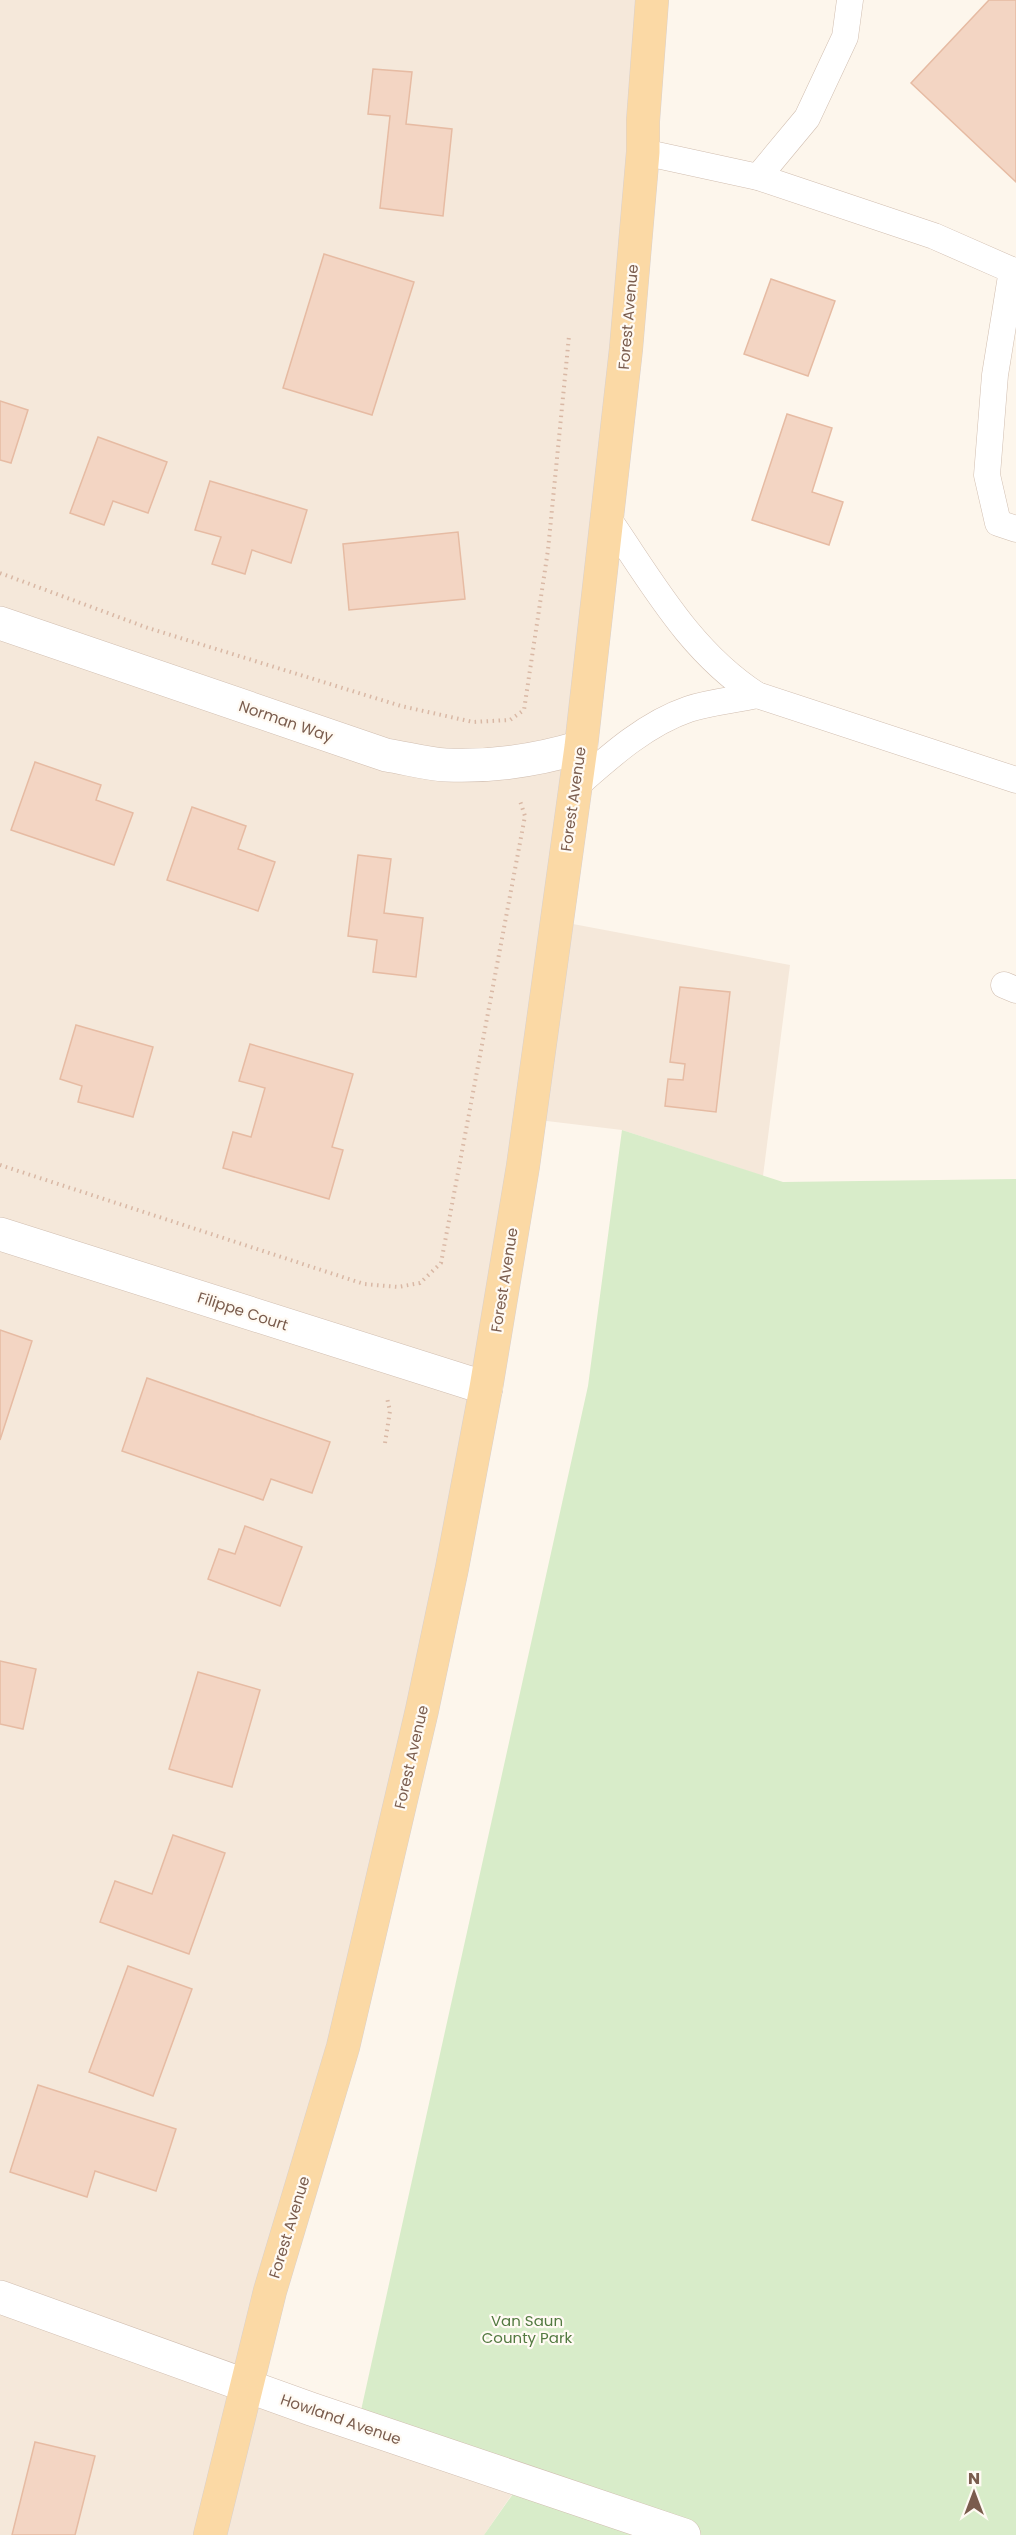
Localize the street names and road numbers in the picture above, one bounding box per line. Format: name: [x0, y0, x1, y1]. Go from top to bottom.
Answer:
street label: Forest Avenue: [613, 263, 643, 371]
street label: Norman Way: [236, 695, 336, 747]
street label: Forest Avenue: [555, 745, 591, 853]
street label: Forest Avenue: [485, 1226, 523, 1334]
street label: Filippe Court: [195, 1286, 291, 1336]
street label: Forest Avenue: [389, 1703, 433, 1811]
street label: Forest Avenue: [264, 2173, 314, 2281]
street label: Howland Avenue: [278, 2389, 404, 2449]

